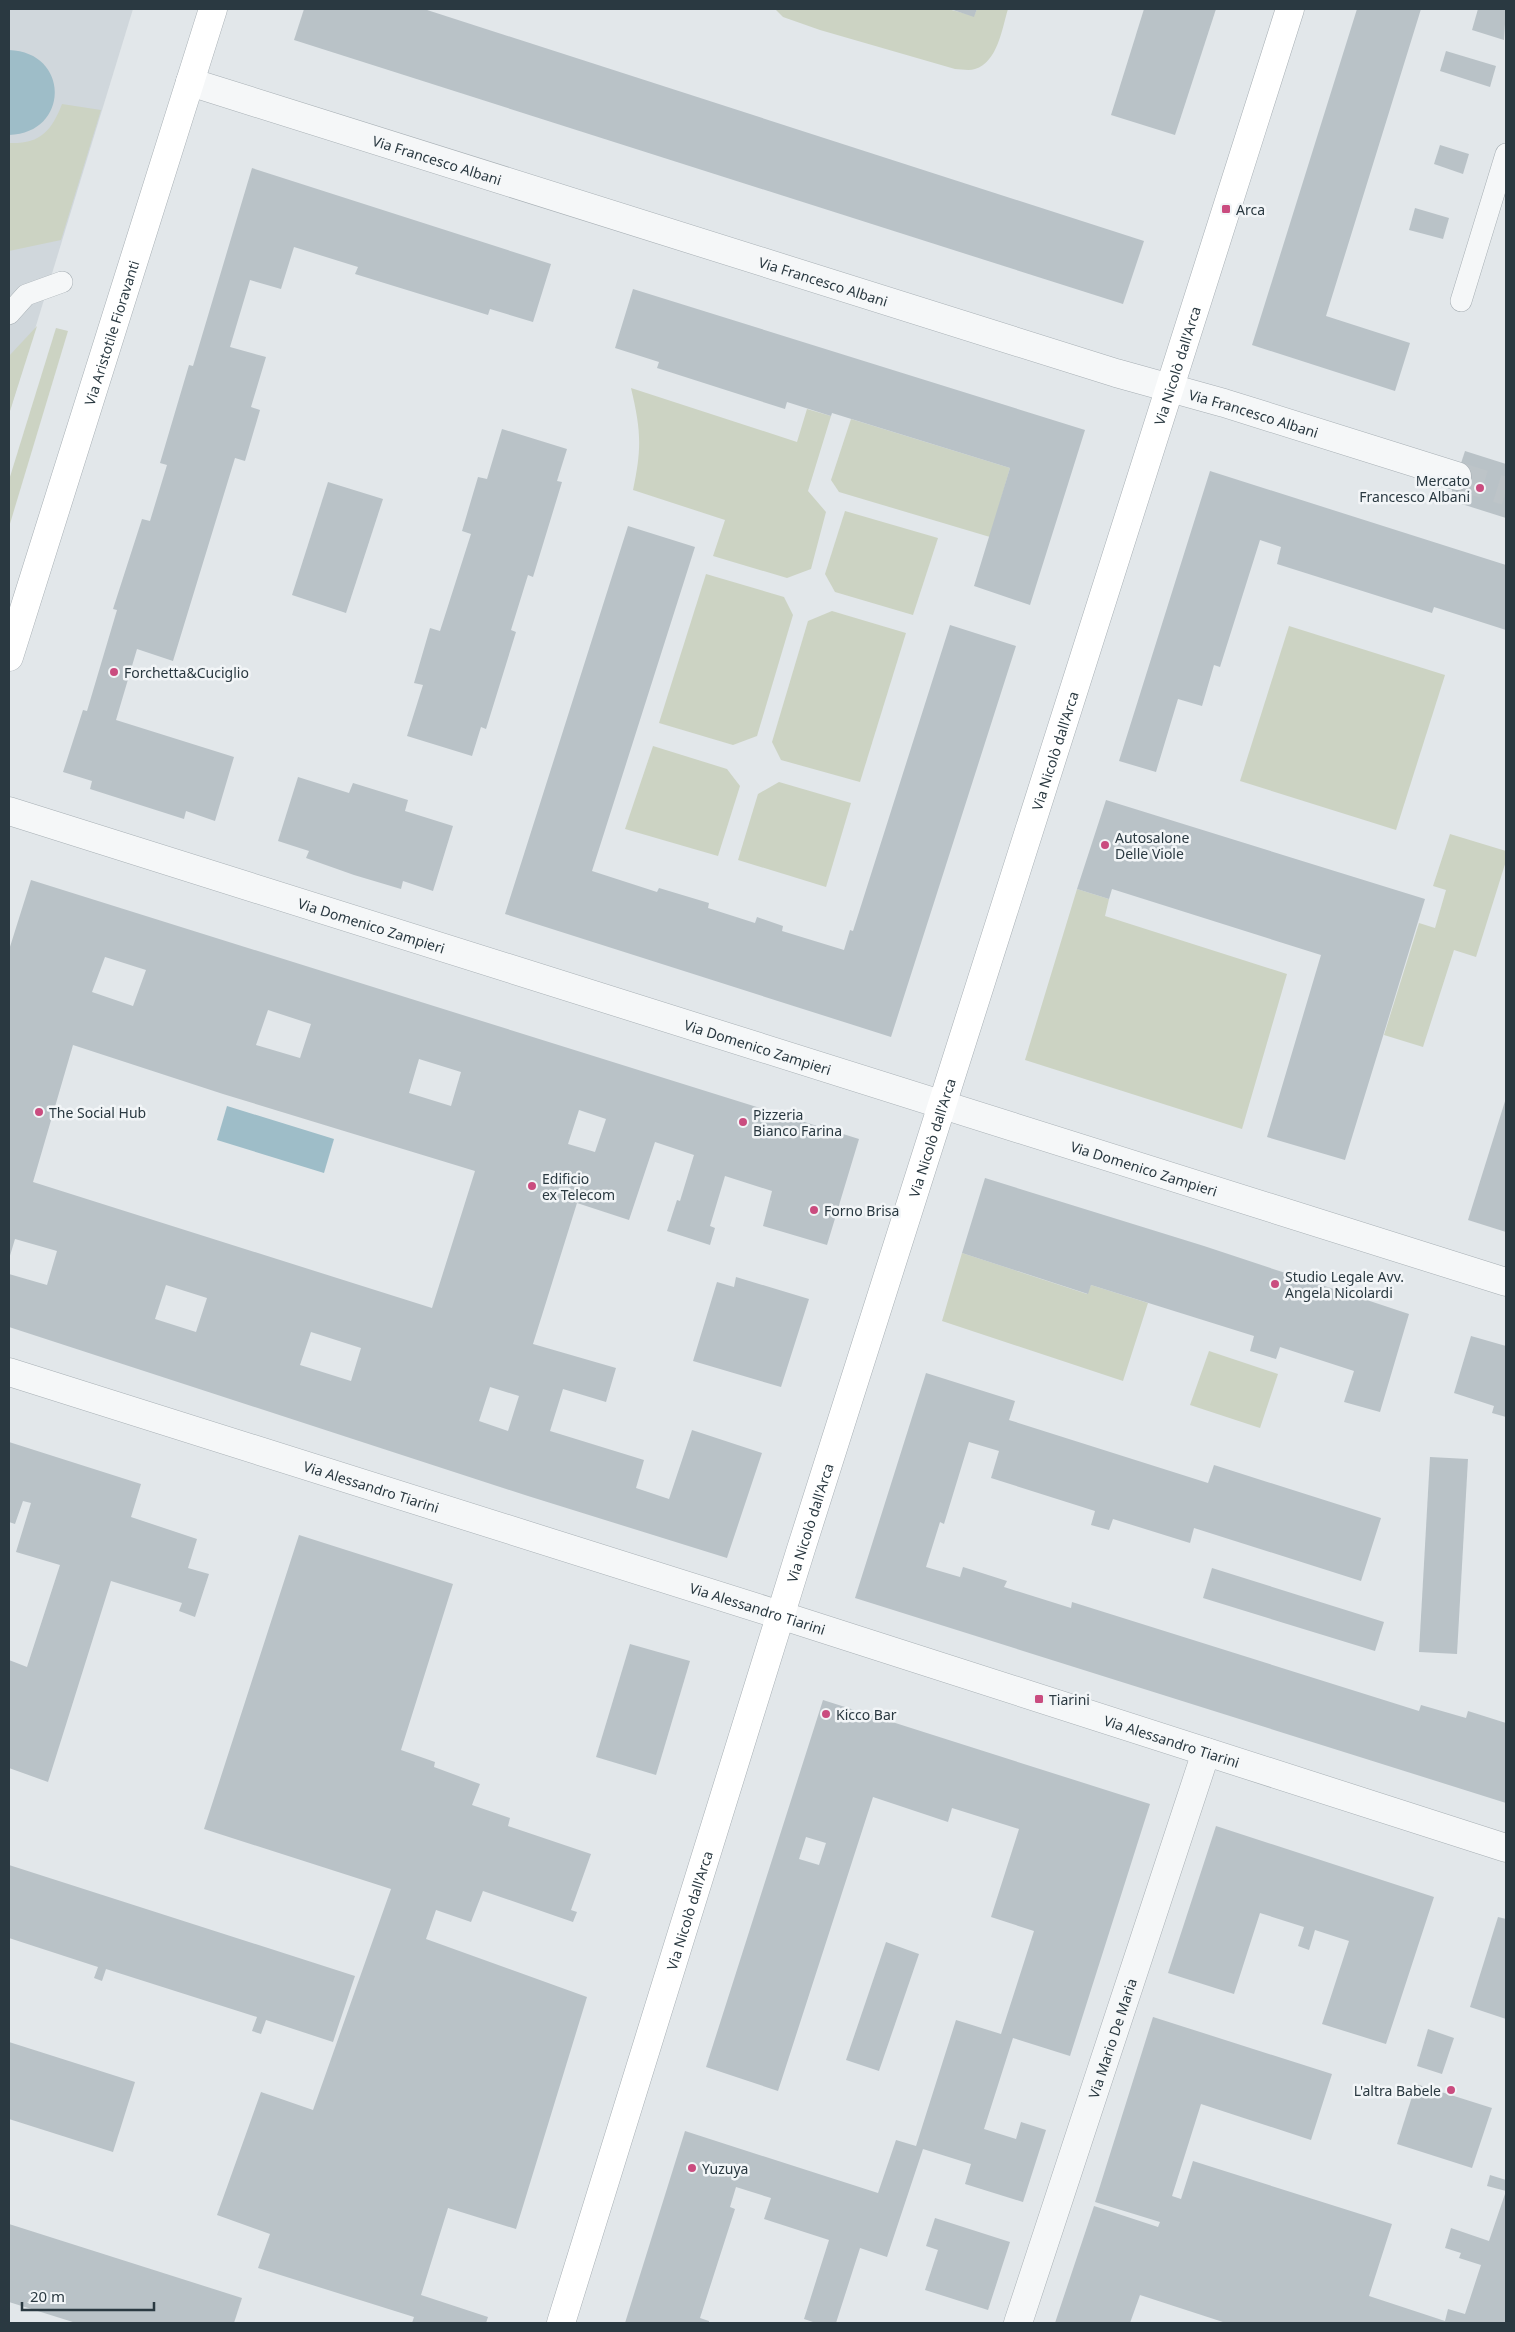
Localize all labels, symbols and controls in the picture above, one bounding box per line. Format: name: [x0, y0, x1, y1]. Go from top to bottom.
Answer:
street label: Via Francesco Albani: [370, 130, 504, 189]
place label: Arca: [1236, 200, 1265, 219]
marker: Arca: [1220, 203, 1232, 215]
street label: Via Francesco Albani: [756, 252, 890, 310]
street label: Via Aristotile Fioravanti: [79, 258, 143, 408]
street label: Via Nicolò dall'Arca: [1149, 304, 1205, 427]
street label: Via Francesco Albani: [1187, 384, 1321, 442]
place label: Mercato Francesco Albani: [1359, 471, 1470, 506]
marker: Mercato Francesco Albani: [1474, 482, 1486, 494]
place label: Forchetta&Cuciglio: [124, 663, 249, 682]
marker: Forchetta&Cuciglio: [108, 666, 120, 678]
street label: Via Nicolò dall'Arca: [1027, 689, 1082, 812]
place label: Autosalone Delle Viole: [1115, 828, 1189, 863]
marker: Autosalone Delle Viole: [1099, 839, 1111, 851]
street label: Via Domenico Zampieri: [296, 893, 447, 957]
street label: Via Domenico Zampieri: [682, 1015, 834, 1079]
street label: Via Nicolò dall'Arca: [904, 1076, 959, 1199]
place label: The Social Hub: [49, 1103, 146, 1122]
place label: Pizzeria Bianco Farina: [753, 1105, 842, 1140]
marker: The Social Hub: [33, 1106, 45, 1118]
marker: Pizzeria Bianco Farina: [737, 1116, 749, 1128]
street label: Via Domenico Zampieri: [1068, 1136, 1220, 1200]
place label: Edificio ex Telecom: [542, 1169, 615, 1204]
marker: Edificio ex Telecom: [526, 1180, 538, 1192]
place label: Forno Brisa: [824, 1201, 899, 1220]
marker: Forno Brisa: [808, 1204, 820, 1216]
place label: Studio Legale Avv. Angela Nicolardi: [1285, 1267, 1404, 1302]
marker: Studio Legale Avv. Angela Nicolardi: [1269, 1278, 1281, 1290]
street label: Via Alessandro Tiarini: [301, 1456, 442, 1517]
street label: Via Nicolò dall'Arca: [782, 1461, 837, 1585]
street label: Via Alessandro Tiarini: [687, 1578, 828, 1638]
place label: Tiarini: [1049, 1690, 1090, 1709]
marker: Tiarini: [1033, 1693, 1045, 1705]
place label: Kicco Bar: [836, 1705, 897, 1724]
marker: Kicco Bar: [820, 1708, 832, 1720]
street label: Via Alessandro Tiarini: [1102, 1710, 1242, 1771]
street label: Via Nicolò dall'Arca: [662, 1848, 716, 1972]
street label: Via Mario De Maria: [1083, 1976, 1140, 2101]
place label: L'altra Babele: [1354, 2081, 1441, 2100]
marker: L'altra Babele: [1445, 2084, 1457, 2096]
place label: Yuzuya: [702, 2159, 748, 2178]
marker: Yuzuya: [686, 2162, 698, 2174]
scale bar: [22, 2280, 155, 2312]
text: 20 m: [30, 2286, 65, 2306]

